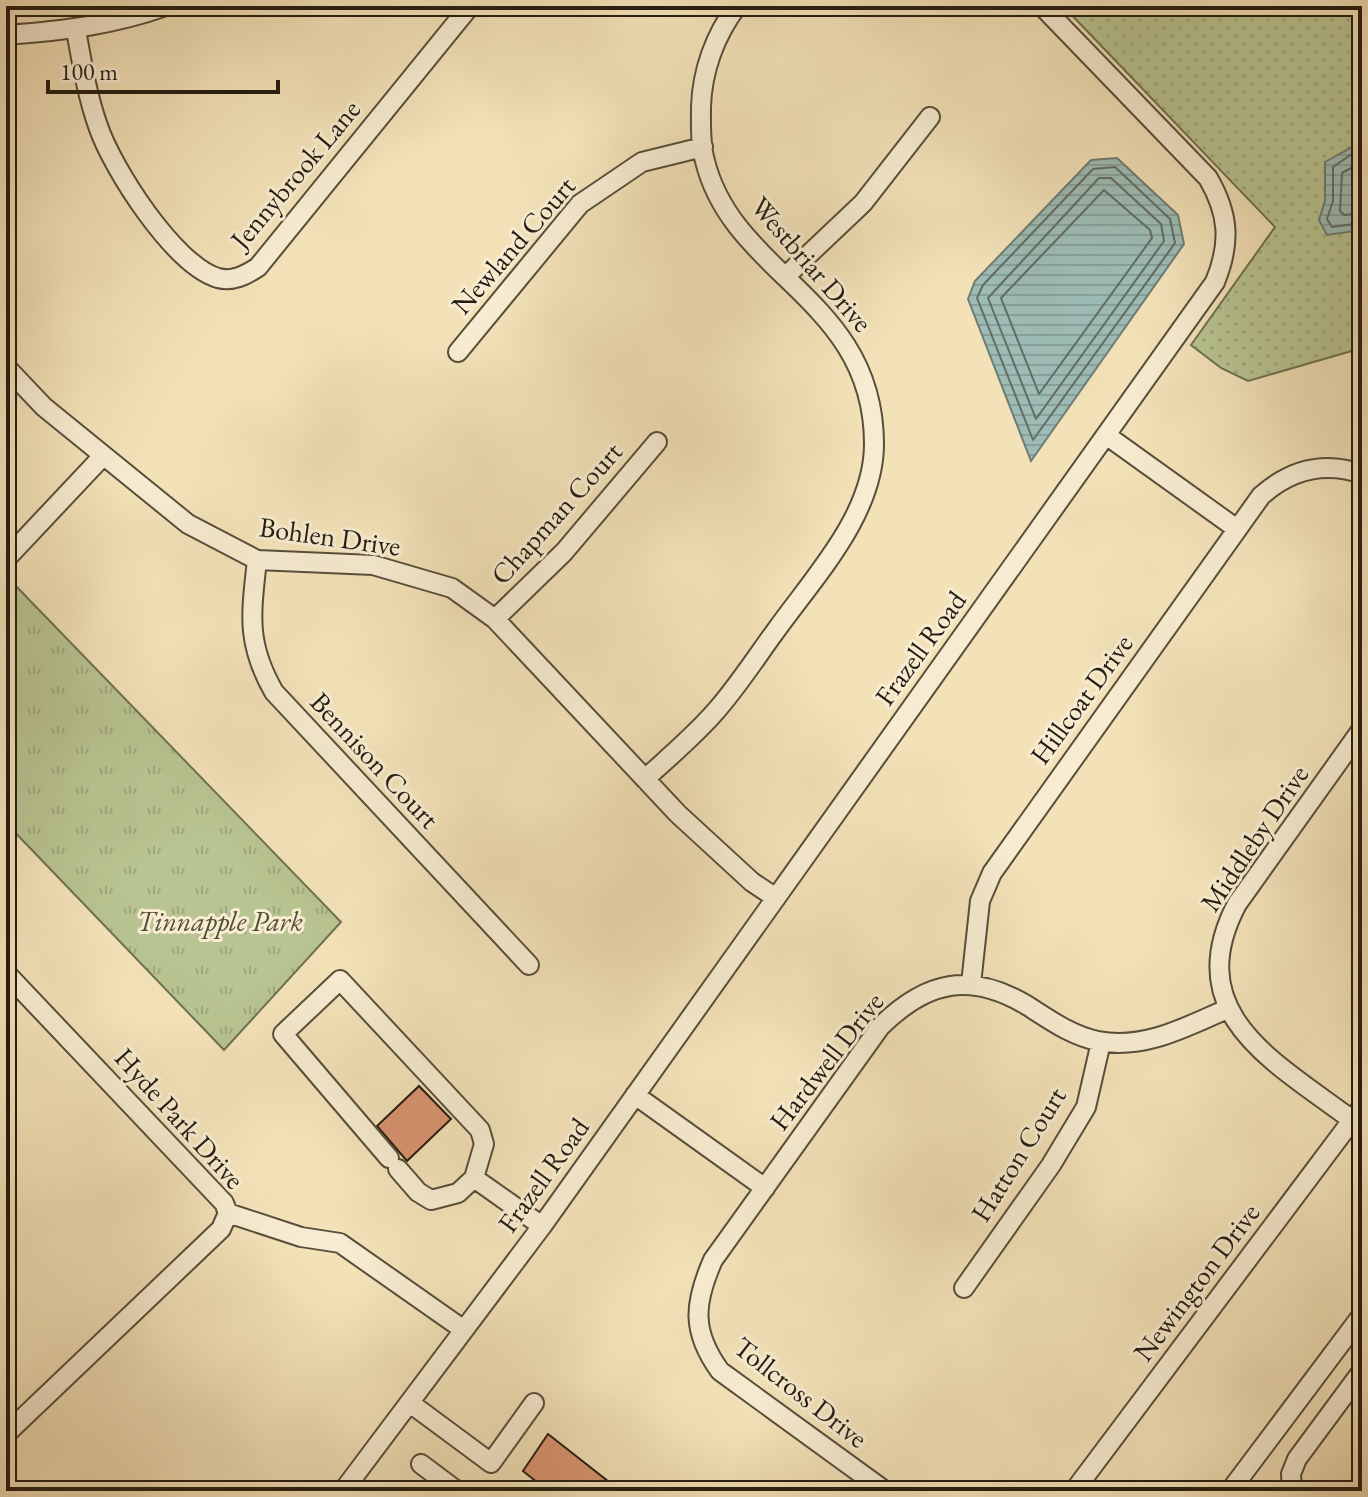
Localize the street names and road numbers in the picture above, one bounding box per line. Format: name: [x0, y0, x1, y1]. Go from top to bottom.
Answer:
street label: Jennybrook Lane: [221, 92, 368, 258]
street label: Newland Court: [443, 168, 583, 321]
street label: Westbriar Drive: [743, 189, 881, 339]
street label: Chapman Court: [482, 434, 630, 592]
street label: Bohlen Drive: [257, 508, 403, 564]
street label: Frazell Road: [866, 583, 974, 713]
street label: Hillcoat Drive: [1022, 627, 1140, 771]
street label: Bennison Court: [303, 684, 448, 836]
street label: Middleby Drive: [1192, 758, 1316, 918]
street label: Hardwell Drive: [761, 985, 891, 1137]
street label: Hyde Park Drive: [107, 1040, 253, 1196]
street label: Hatton Court: [962, 1080, 1074, 1228]
street label: Frazell Road: [489, 1110, 597, 1240]
street label: Newington Drive: [1125, 1196, 1267, 1368]
street label: Tollcross Drive: [727, 1328, 875, 1456]

